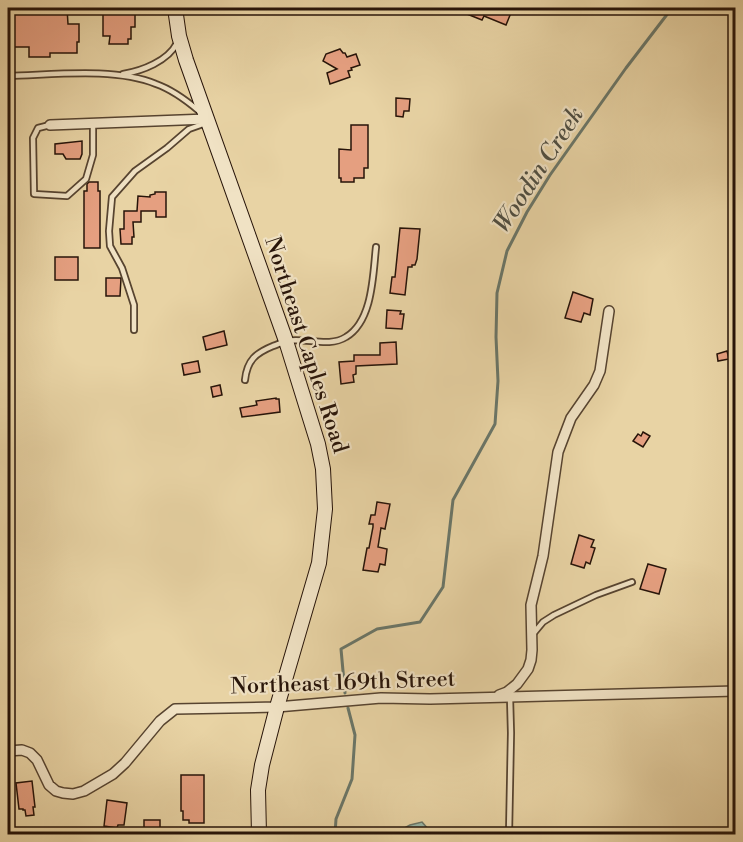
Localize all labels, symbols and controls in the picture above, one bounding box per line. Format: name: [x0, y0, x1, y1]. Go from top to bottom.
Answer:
water label: Woodin Creek: [487, 101, 591, 239]
street label: Northeast Caples Road: [258, 233, 354, 457]
street label: Northeast 169th Street: [230, 666, 456, 700]

